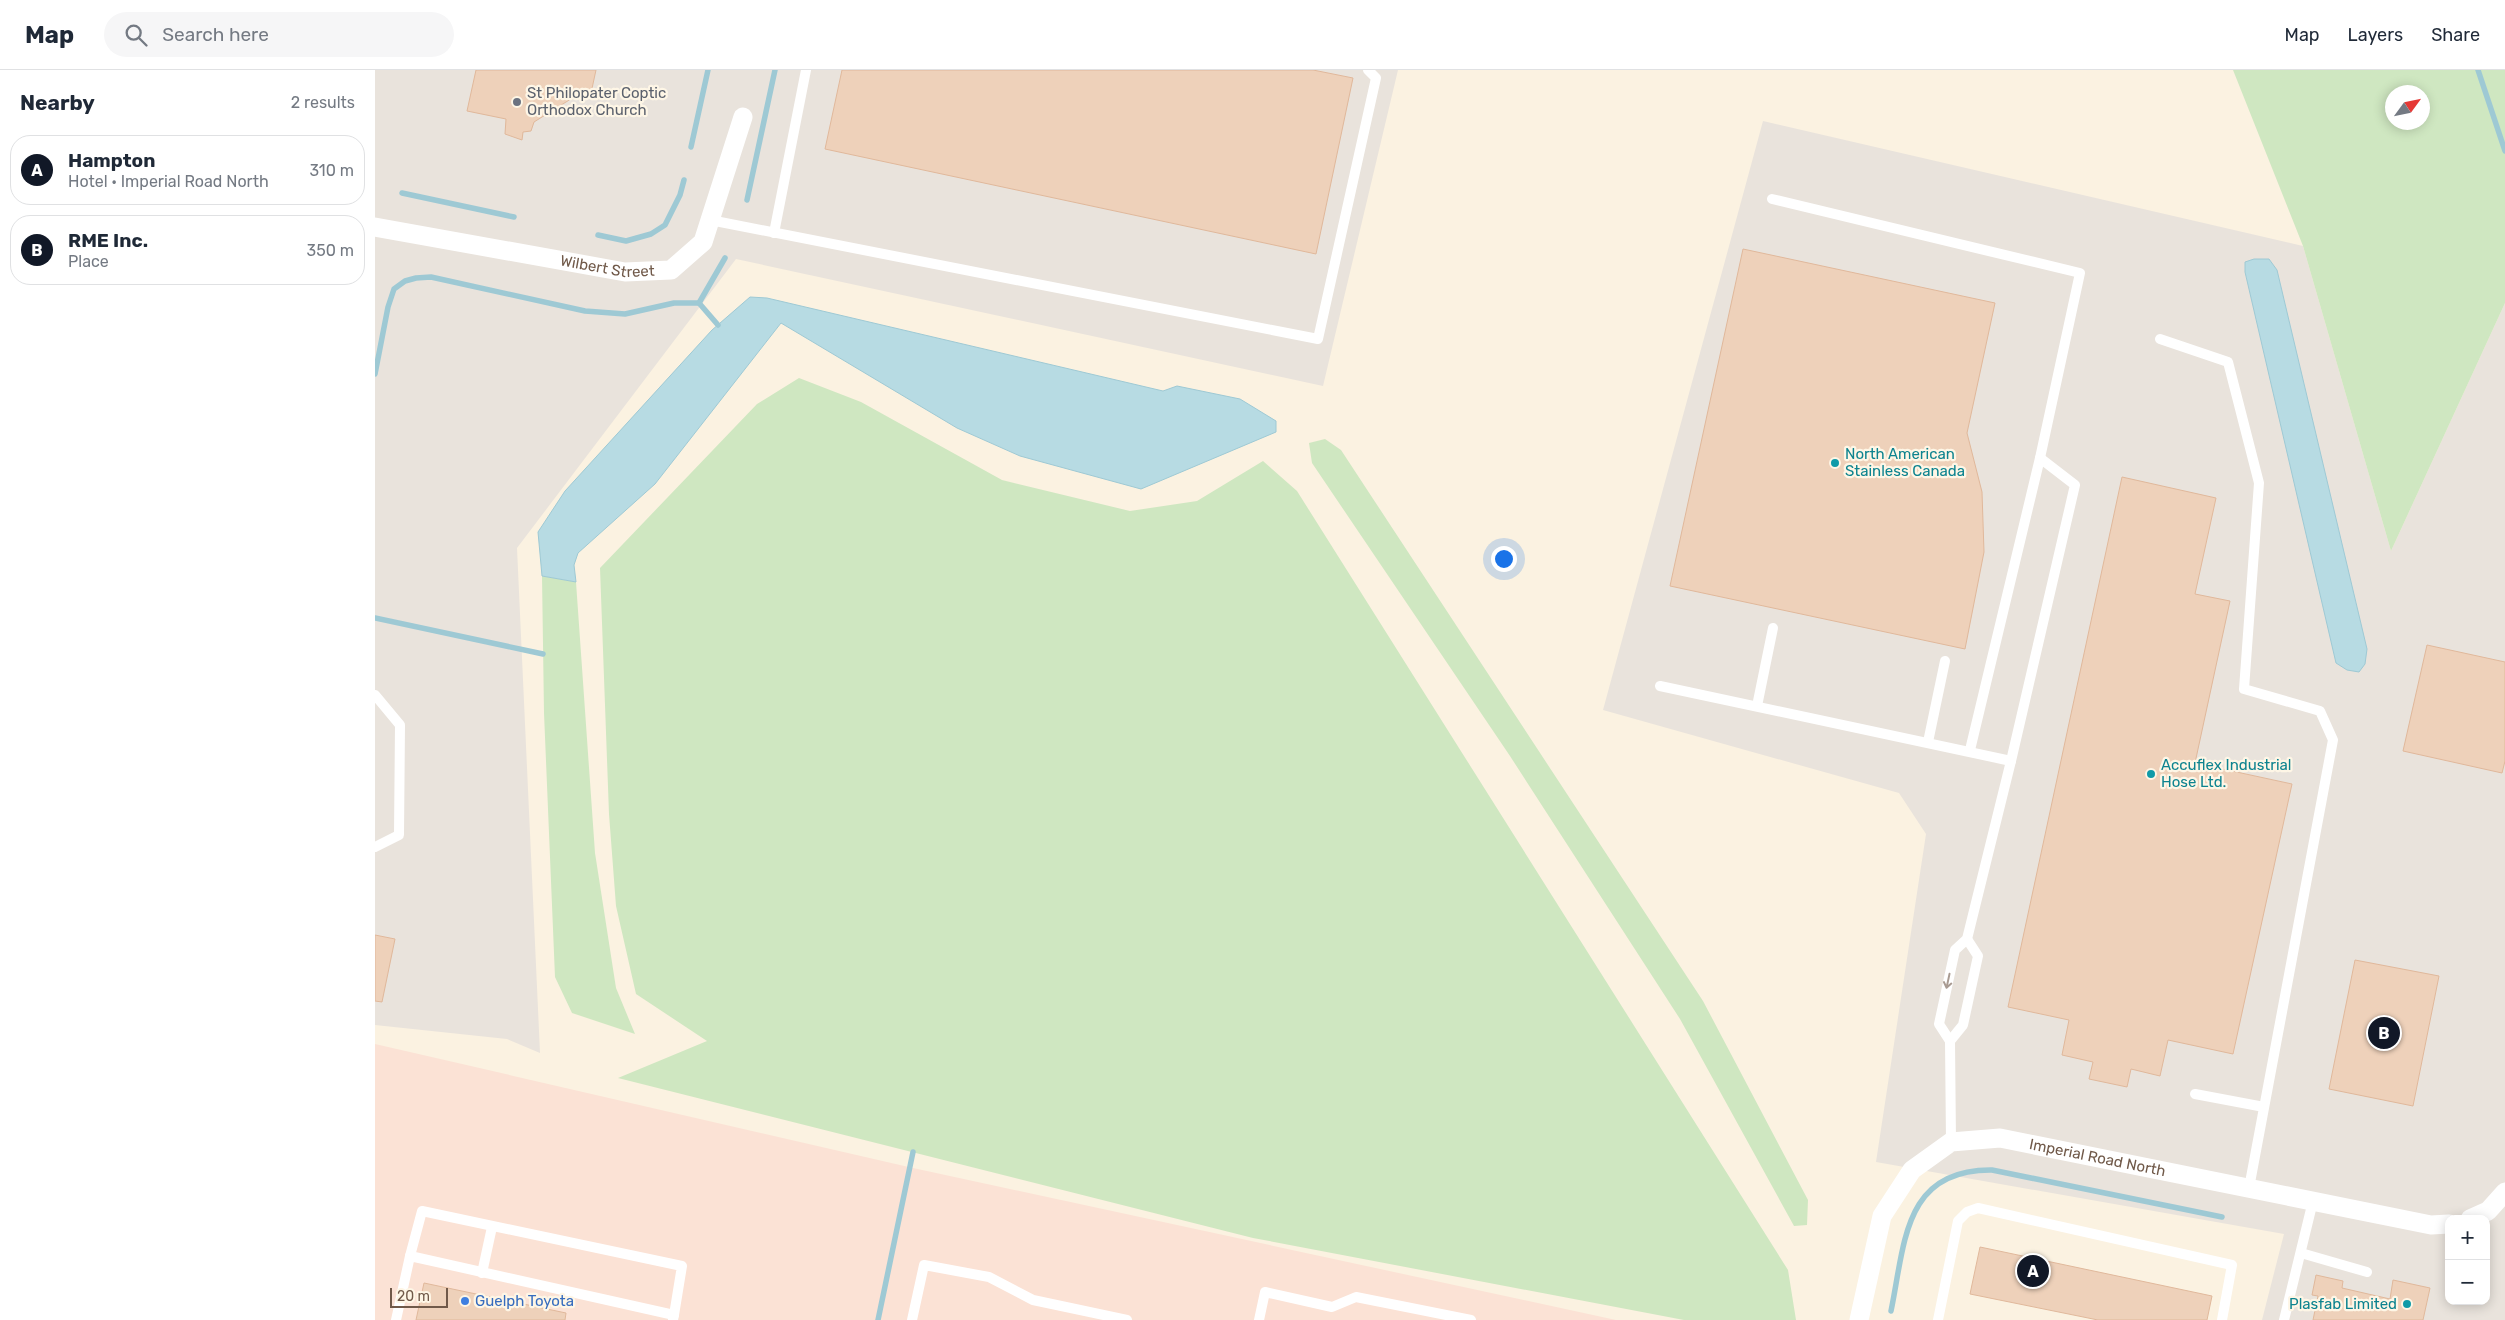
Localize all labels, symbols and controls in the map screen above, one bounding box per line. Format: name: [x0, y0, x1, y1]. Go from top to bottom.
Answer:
search box: [104, 12, 454, 57]
text: Map: [25, 21, 74, 49]
icon: search: [122, 21, 150, 49]
text: Search here: [162, 23, 269, 46]
text: Map: [2285, 24, 2320, 46]
text: Layers: [2348, 24, 2403, 46]
text: Share: [2431, 24, 2480, 46]
place label: St Philopater Coptic Orthodox Church: [527, 84, 666, 119]
north arrow: [2385, 85, 2430, 130]
text: Nearby: [20, 90, 95, 115]
text: 2 results: [291, 93, 355, 112]
marker: St Philopater Coptic Orthodox Church: [511, 96, 523, 108]
text: Hampton: [68, 149, 155, 172]
text: A: [31, 161, 43, 180]
text: 310 m: [310, 161, 354, 180]
text: Hotel · Imperial Road North: [68, 172, 269, 191]
text: RME Inc.: [68, 229, 148, 252]
text: B: [31, 241, 43, 260]
text: 350 m: [307, 241, 354, 260]
text: Place: [68, 252, 109, 271]
street label: Wilbert Street: [559, 252, 655, 281]
place label: North American Stainless Canada: [1845, 445, 1965, 480]
marker: North American Stainless Canada: [1829, 457, 1841, 469]
your location: [1491, 546, 1517, 572]
place label: Accuflex Industrial Hose Ltd.: [2161, 756, 2291, 791]
marker: Accuflex Industrial Hose Ltd.: [2145, 768, 2157, 780]
one-way arrow: [1943, 973, 1952, 989]
pin: B: [2368, 1014, 2400, 1052]
street label: Imperial Road North: [2028, 1135, 2167, 1180]
map controls: [2445, 1215, 2490, 1305]
button: +: [2445, 1215, 2490, 1260]
pin: A: [2017, 1252, 2049, 1290]
button: −: [2445, 1260, 2490, 1305]
scale bar: [390, 1285, 447, 1308]
text: 20 m: [397, 1288, 430, 1305]
place label: Guelph Toyota: [475, 1292, 574, 1310]
marker: Guelph Toyota: [459, 1295, 471, 1307]
place label: Plasfab Limited: [2289, 1295, 2397, 1313]
marker: Plasfab Limited: [2401, 1298, 2413, 1310]

